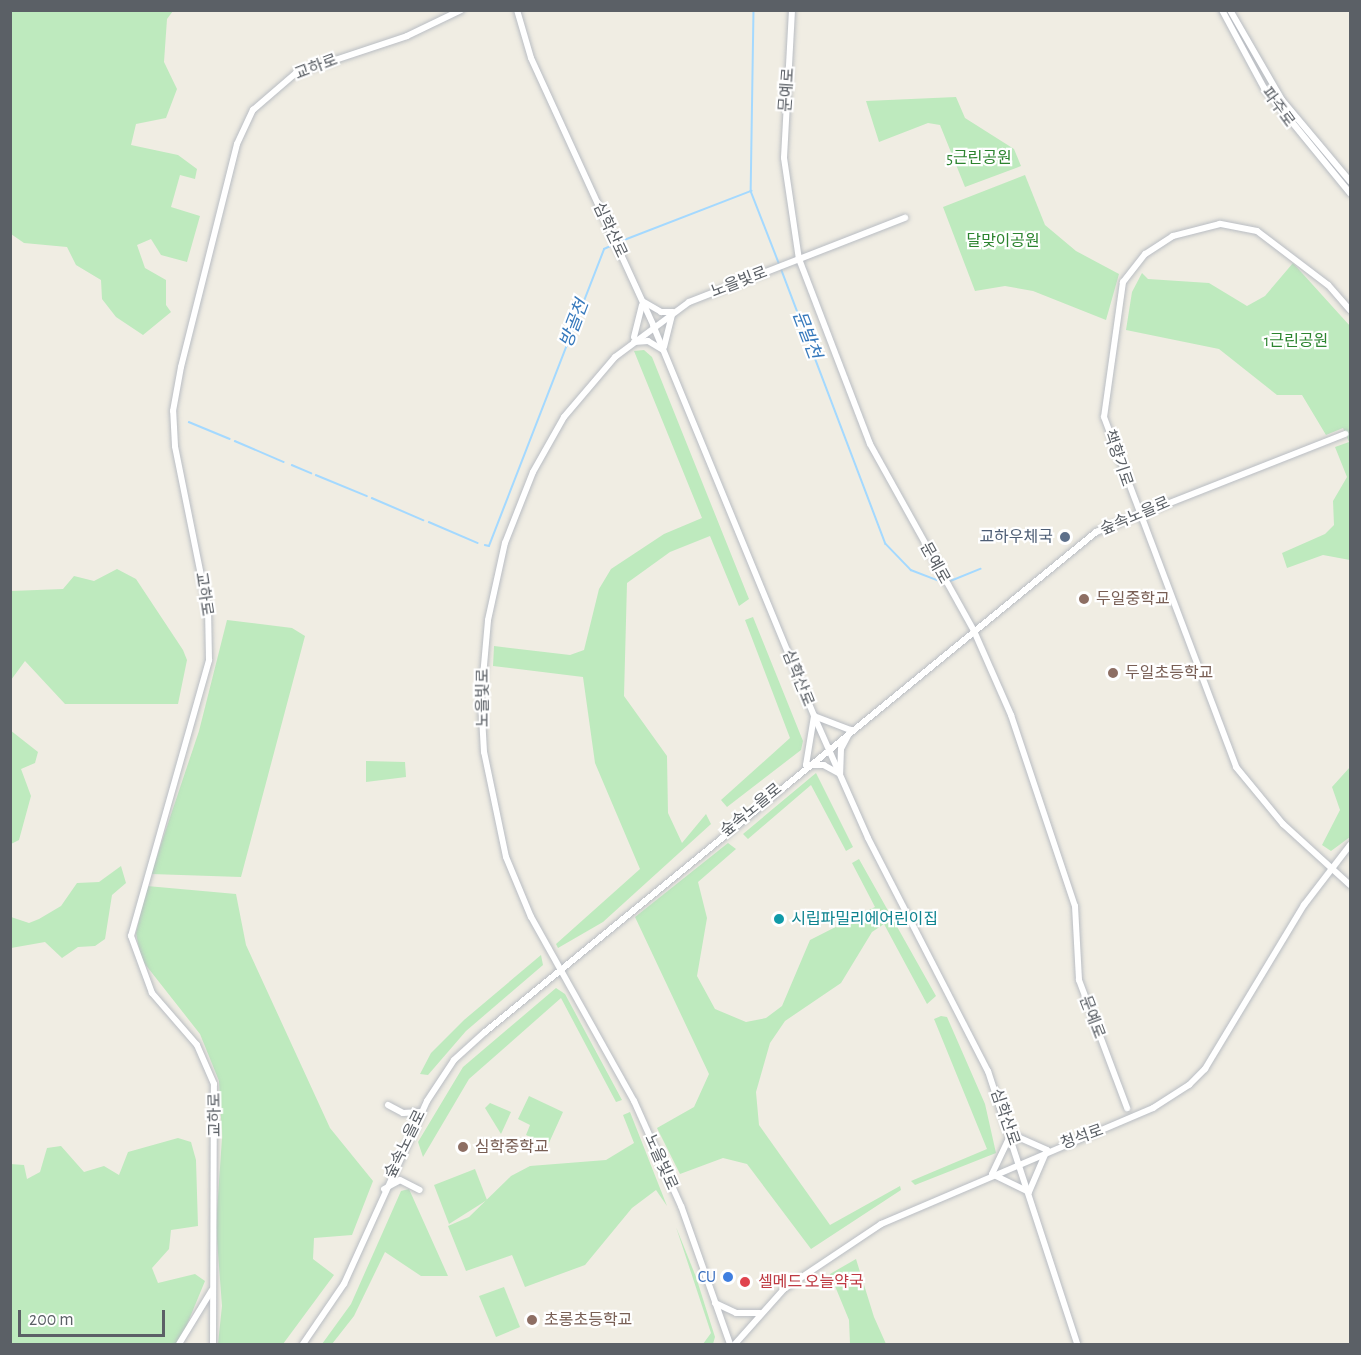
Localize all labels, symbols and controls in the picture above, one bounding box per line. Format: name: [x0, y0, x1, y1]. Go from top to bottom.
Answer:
street label: 교하로: [292, 50, 340, 84]
street label: 문예로: [776, 67, 798, 113]
street label: 파주로: [1257, 83, 1299, 131]
park label: 5근린공원: [946, 148, 1012, 168]
street label: 심학산로: [589, 199, 631, 261]
park label: 달맞이공원: [966, 231, 1040, 251]
street label: 노을빛로: [708, 262, 770, 302]
water label: 방골천: [556, 297, 594, 351]
water label: 문발천: [787, 308, 825, 362]
park label: 1근린공원: [1264, 331, 1328, 351]
street label: 책향기로: [1099, 427, 1137, 489]
street label: 숲속노을로: [1097, 493, 1173, 539]
place label: 교하우체국: [979, 527, 1053, 547]
marker: 교하우체국: [1058, 530, 1072, 544]
street label: 문예로: [916, 539, 954, 587]
street label: 교하로: [191, 571, 217, 617]
place label: 두일중학교: [1096, 589, 1170, 609]
marker: 두일중학교: [1077, 592, 1091, 606]
street label: 심학산로: [778, 647, 818, 709]
place label: 두일초등학교: [1125, 663, 1213, 683]
marker: 두일초등학교: [1106, 666, 1120, 680]
street label: 노을빛로: [473, 669, 493, 727]
street label: 숲속노을로: [716, 779, 786, 841]
place label: 시립파밀리에어린이집: [791, 909, 938, 929]
marker: 시립파밀리에어린이집: [772, 912, 786, 926]
street label: 문예로: [1075, 993, 1109, 1041]
street label: 심학산로: [986, 1086, 1024, 1148]
street label: 교하로: [205, 1093, 225, 1137]
street label: 숲속노을로: [380, 1107, 430, 1181]
street label: 청석로: [1058, 1120, 1106, 1154]
street label: 노을빛로: [640, 1131, 682, 1193]
place label: 심학중학교: [475, 1137, 549, 1157]
marker: 심학중학교: [456, 1140, 470, 1154]
place label: CU: [698, 1267, 716, 1287]
marker: CU: [721, 1270, 735, 1284]
place label: 셀메드 오늘약국: [758, 1272, 864, 1292]
marker: 셀메드 오늘약국: [736, 1273, 754, 1291]
scale bar: [21, 1298, 168, 1336]
place label: 초롱초등학교: [544, 1310, 632, 1330]
text: 200 m: [29, 1311, 74, 1329]
marker: 초롱초등학교: [525, 1313, 539, 1327]

